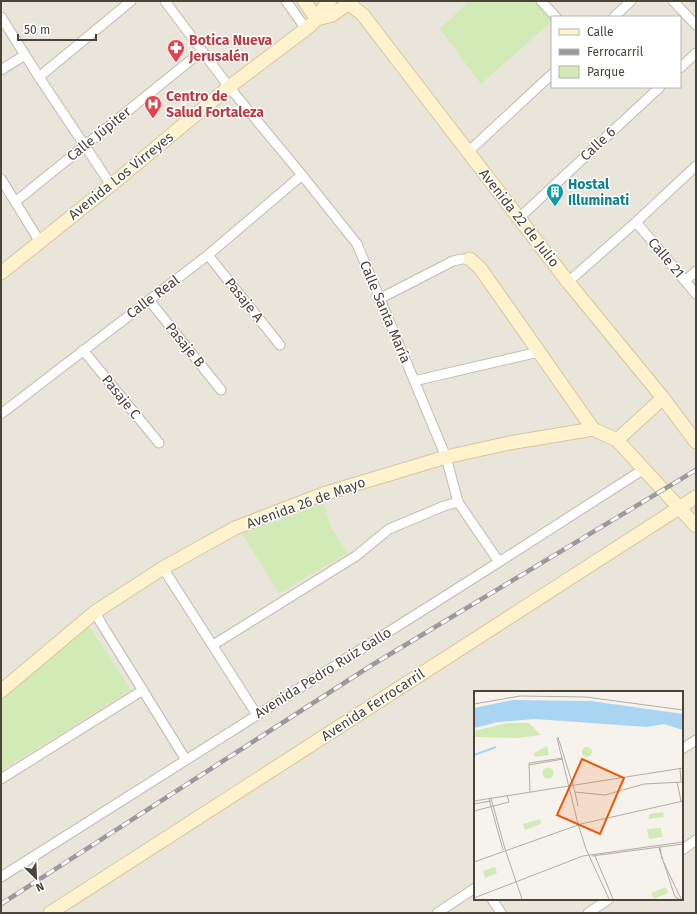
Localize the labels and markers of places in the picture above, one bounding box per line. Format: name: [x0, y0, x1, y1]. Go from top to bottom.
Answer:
place label: Botica Nueva Jerusalén: [188, 32, 273, 65]
pharmacy icon: Botica Nueva Jerusalén: [166, 38, 186, 63]
place label: Centro de Salud Fortaleza: [166, 88, 264, 121]
hospital icon: Centro de Salud Fortaleza: [143, 94, 163, 119]
place label: Hostal Illuminati: [568, 176, 629, 209]
building icon: Hostal Illuminati: [545, 182, 565, 207]

